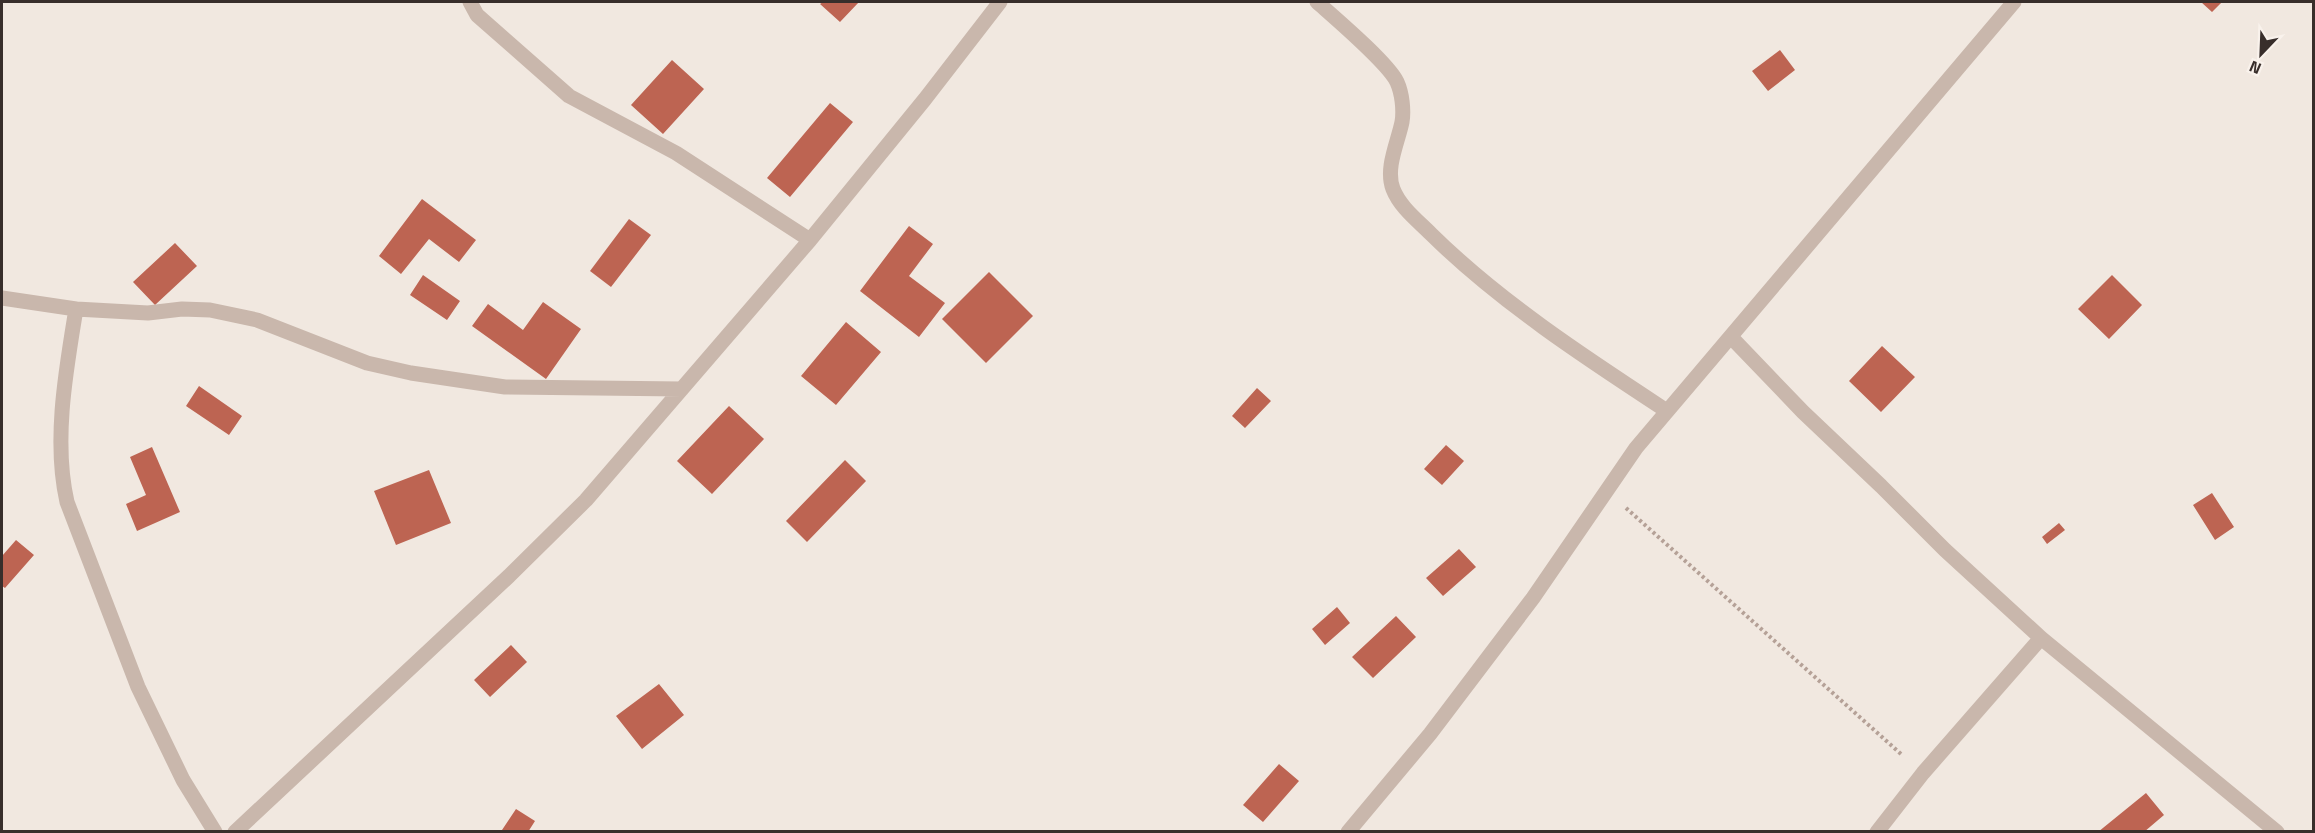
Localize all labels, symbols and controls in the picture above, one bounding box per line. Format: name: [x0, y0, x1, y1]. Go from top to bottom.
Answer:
north arrow: [2231, 24, 2291, 84]
text: N: [2245, 55, 2265, 81]

